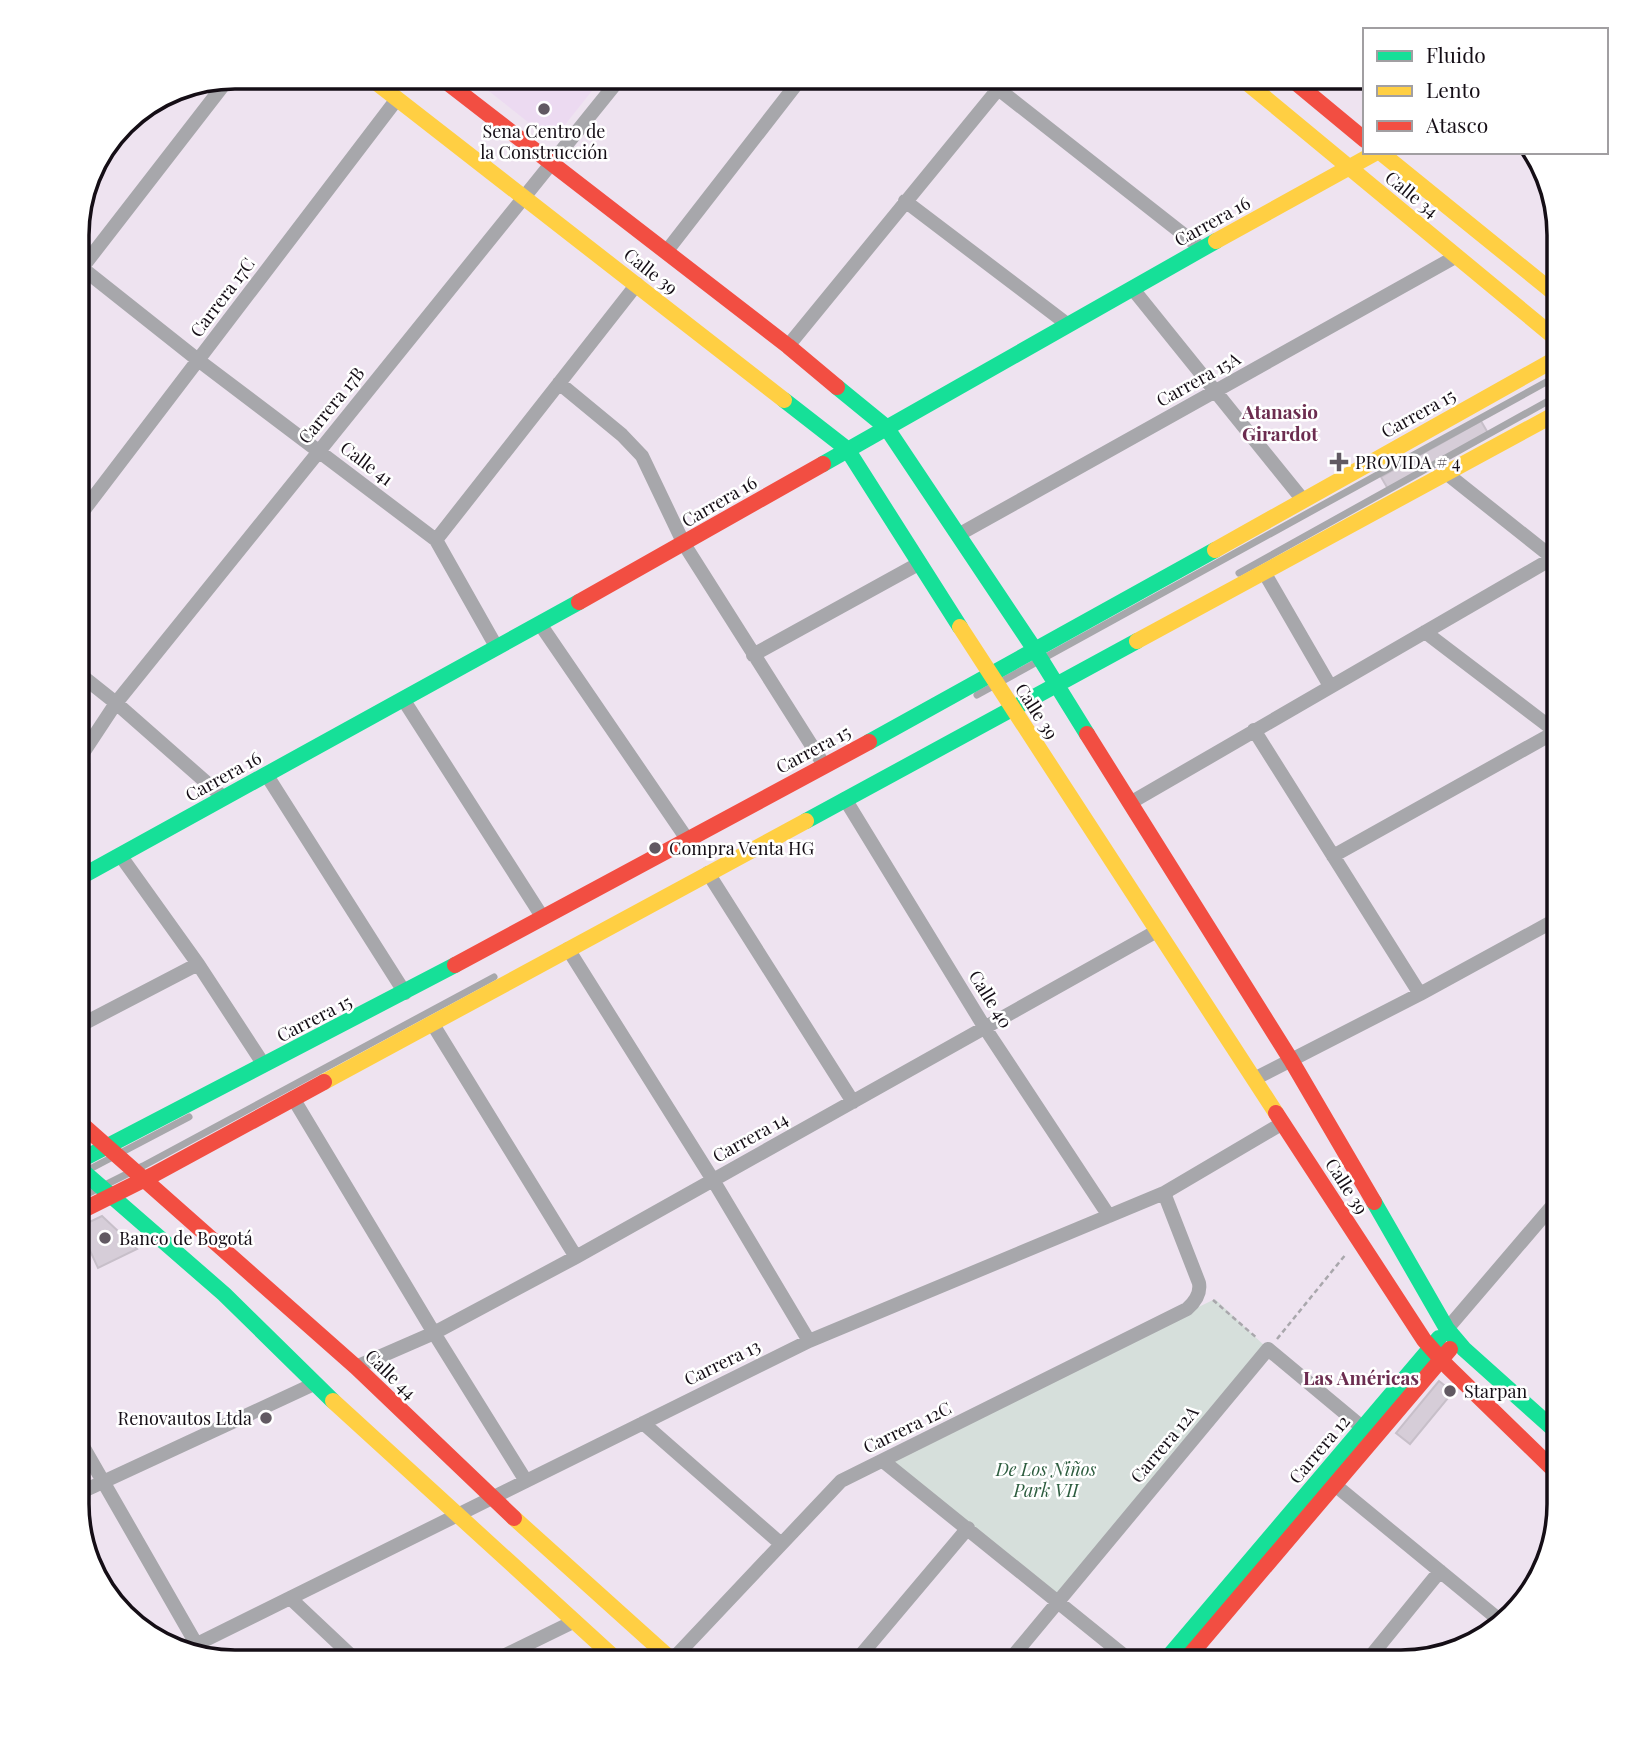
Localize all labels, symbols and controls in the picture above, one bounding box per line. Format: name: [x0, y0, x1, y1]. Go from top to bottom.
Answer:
legend: [1363, 28, 1608, 154]
text: Fluido: [1426, 40, 1486, 68]
text: Lento: [1426, 75, 1480, 103]
marker: Sena Centro de la Construcción: [536, 101, 552, 117]
text: Atasco: [1425, 110, 1488, 138]
place label: Sena Centro de la Construcción: [480, 119, 608, 164]
street label: Calle 34: [1380, 165, 1444, 223]
street label: Carrera 16: [1170, 190, 1254, 252]
street label: Calle 39: [619, 242, 683, 300]
street label: Carrera 17C: [184, 252, 260, 342]
street label: Carrera 15A: [1152, 346, 1245, 412]
street label: Carrera 17B: [293, 361, 369, 449]
street label: Carrera 15: [1377, 383, 1459, 443]
district label: Atanasio Girardot: [1241, 398, 1318, 446]
street label: Calle 41: [336, 435, 399, 491]
place label: PROVIDA # 4: [1355, 450, 1461, 474]
marker: PROVIDA # 4: [1329, 452, 1349, 472]
street label: Carrera 16: [677, 470, 761, 532]
street label: Calle 39: [1010, 678, 1064, 744]
street label: Carrera 15: [771, 719, 855, 779]
street label: Carrera 16: [181, 745, 265, 807]
place label: Compra Venta HG: [669, 836, 815, 860]
marker: Compra Venta HG: [647, 840, 663, 856]
street label: Calle 40: [964, 965, 1018, 1033]
street label: Carrera 15: [272, 989, 356, 1047]
street label: Carrera 14: [708, 1106, 792, 1168]
street label: Calle 39: [1320, 1153, 1374, 1219]
place label: Banco de Bogotá: [119, 1226, 253, 1250]
marker: Banco de Bogotá: [97, 1230, 113, 1246]
street label: Carrera 13: [680, 1333, 764, 1391]
street label: Calle 44: [360, 1344, 422, 1404]
district label: Las Américas: [1303, 1364, 1419, 1390]
place label: Starpan: [1464, 1379, 1527, 1403]
marker: Starpan: [1442, 1383, 1458, 1399]
street label: Carrera 12C: [859, 1395, 955, 1459]
street label: Carrera 12A: [1125, 1400, 1204, 1488]
place label: Renovautos Ltda: [117, 1406, 252, 1430]
marker: Renovautos Ltda: [258, 1410, 274, 1426]
street label: Carrera 12: [1283, 1410, 1355, 1488]
park label: De Los Niños Park VII: [995, 1457, 1097, 1502]

